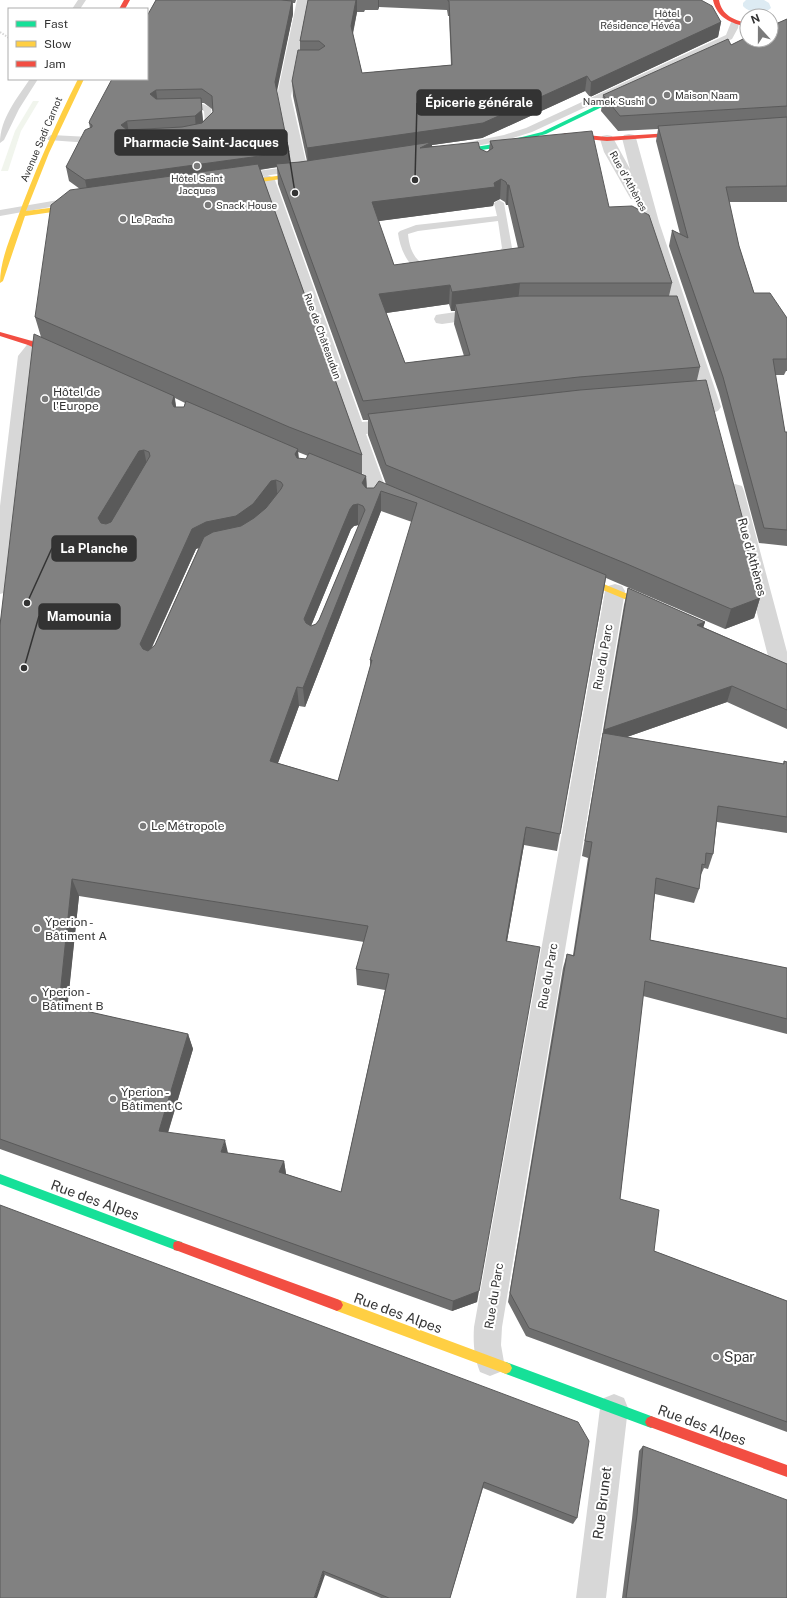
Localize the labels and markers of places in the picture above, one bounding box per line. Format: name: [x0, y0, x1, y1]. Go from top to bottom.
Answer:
place label: Hôtel Résidence Hévéa: [600, 7, 680, 31]
marker: Hôtel Résidence Hévéa: [683, 14, 693, 24]
place label: Maison Naam: [675, 89, 738, 101]
callout: Épicerie générale: [417, 90, 541, 115]
marker: Maison Naam: [662, 90, 672, 100]
place label: Namek Sushi: [583, 95, 644, 107]
marker: Namek Sushi: [647, 96, 657, 106]
callout: Pharmacie Saint-Jacques: [115, 130, 287, 155]
marker: Hôtel Saint Jacques: [192, 161, 202, 171]
place label: Hôtel Saint Jacques: [171, 172, 223, 196]
place label: Snack House: [216, 199, 277, 211]
marker: Snack House: [203, 200, 213, 210]
place label: Le Pacha: [131, 213, 173, 225]
marker: Le Pacha: [118, 214, 128, 224]
place label: Hôtel de l'Europe: [53, 385, 100, 413]
marker: Hôtel de l'Europe: [40, 394, 50, 404]
callout: La Planche: [52, 536, 136, 561]
callout: Mamounia: [39, 604, 120, 629]
place label: Le Métropole: [151, 819, 225, 833]
marker: Le Métropole: [138, 821, 148, 831]
place label: Yperion - Bâtiment A: [45, 915, 108, 943]
marker: Yperion - Bâtiment A: [32, 924, 42, 934]
place label: Yperion - Bâtiment B: [42, 985, 104, 1013]
marker: Yperion - Bâtiment B: [29, 994, 39, 1004]
place label: Yperion - Bâtiment C: [121, 1085, 183, 1113]
marker: Yperion - Bâtiment C: [108, 1094, 118, 1104]
place label: Spar: [724, 1349, 755, 1365]
marker: Spar: [711, 1352, 721, 1362]

